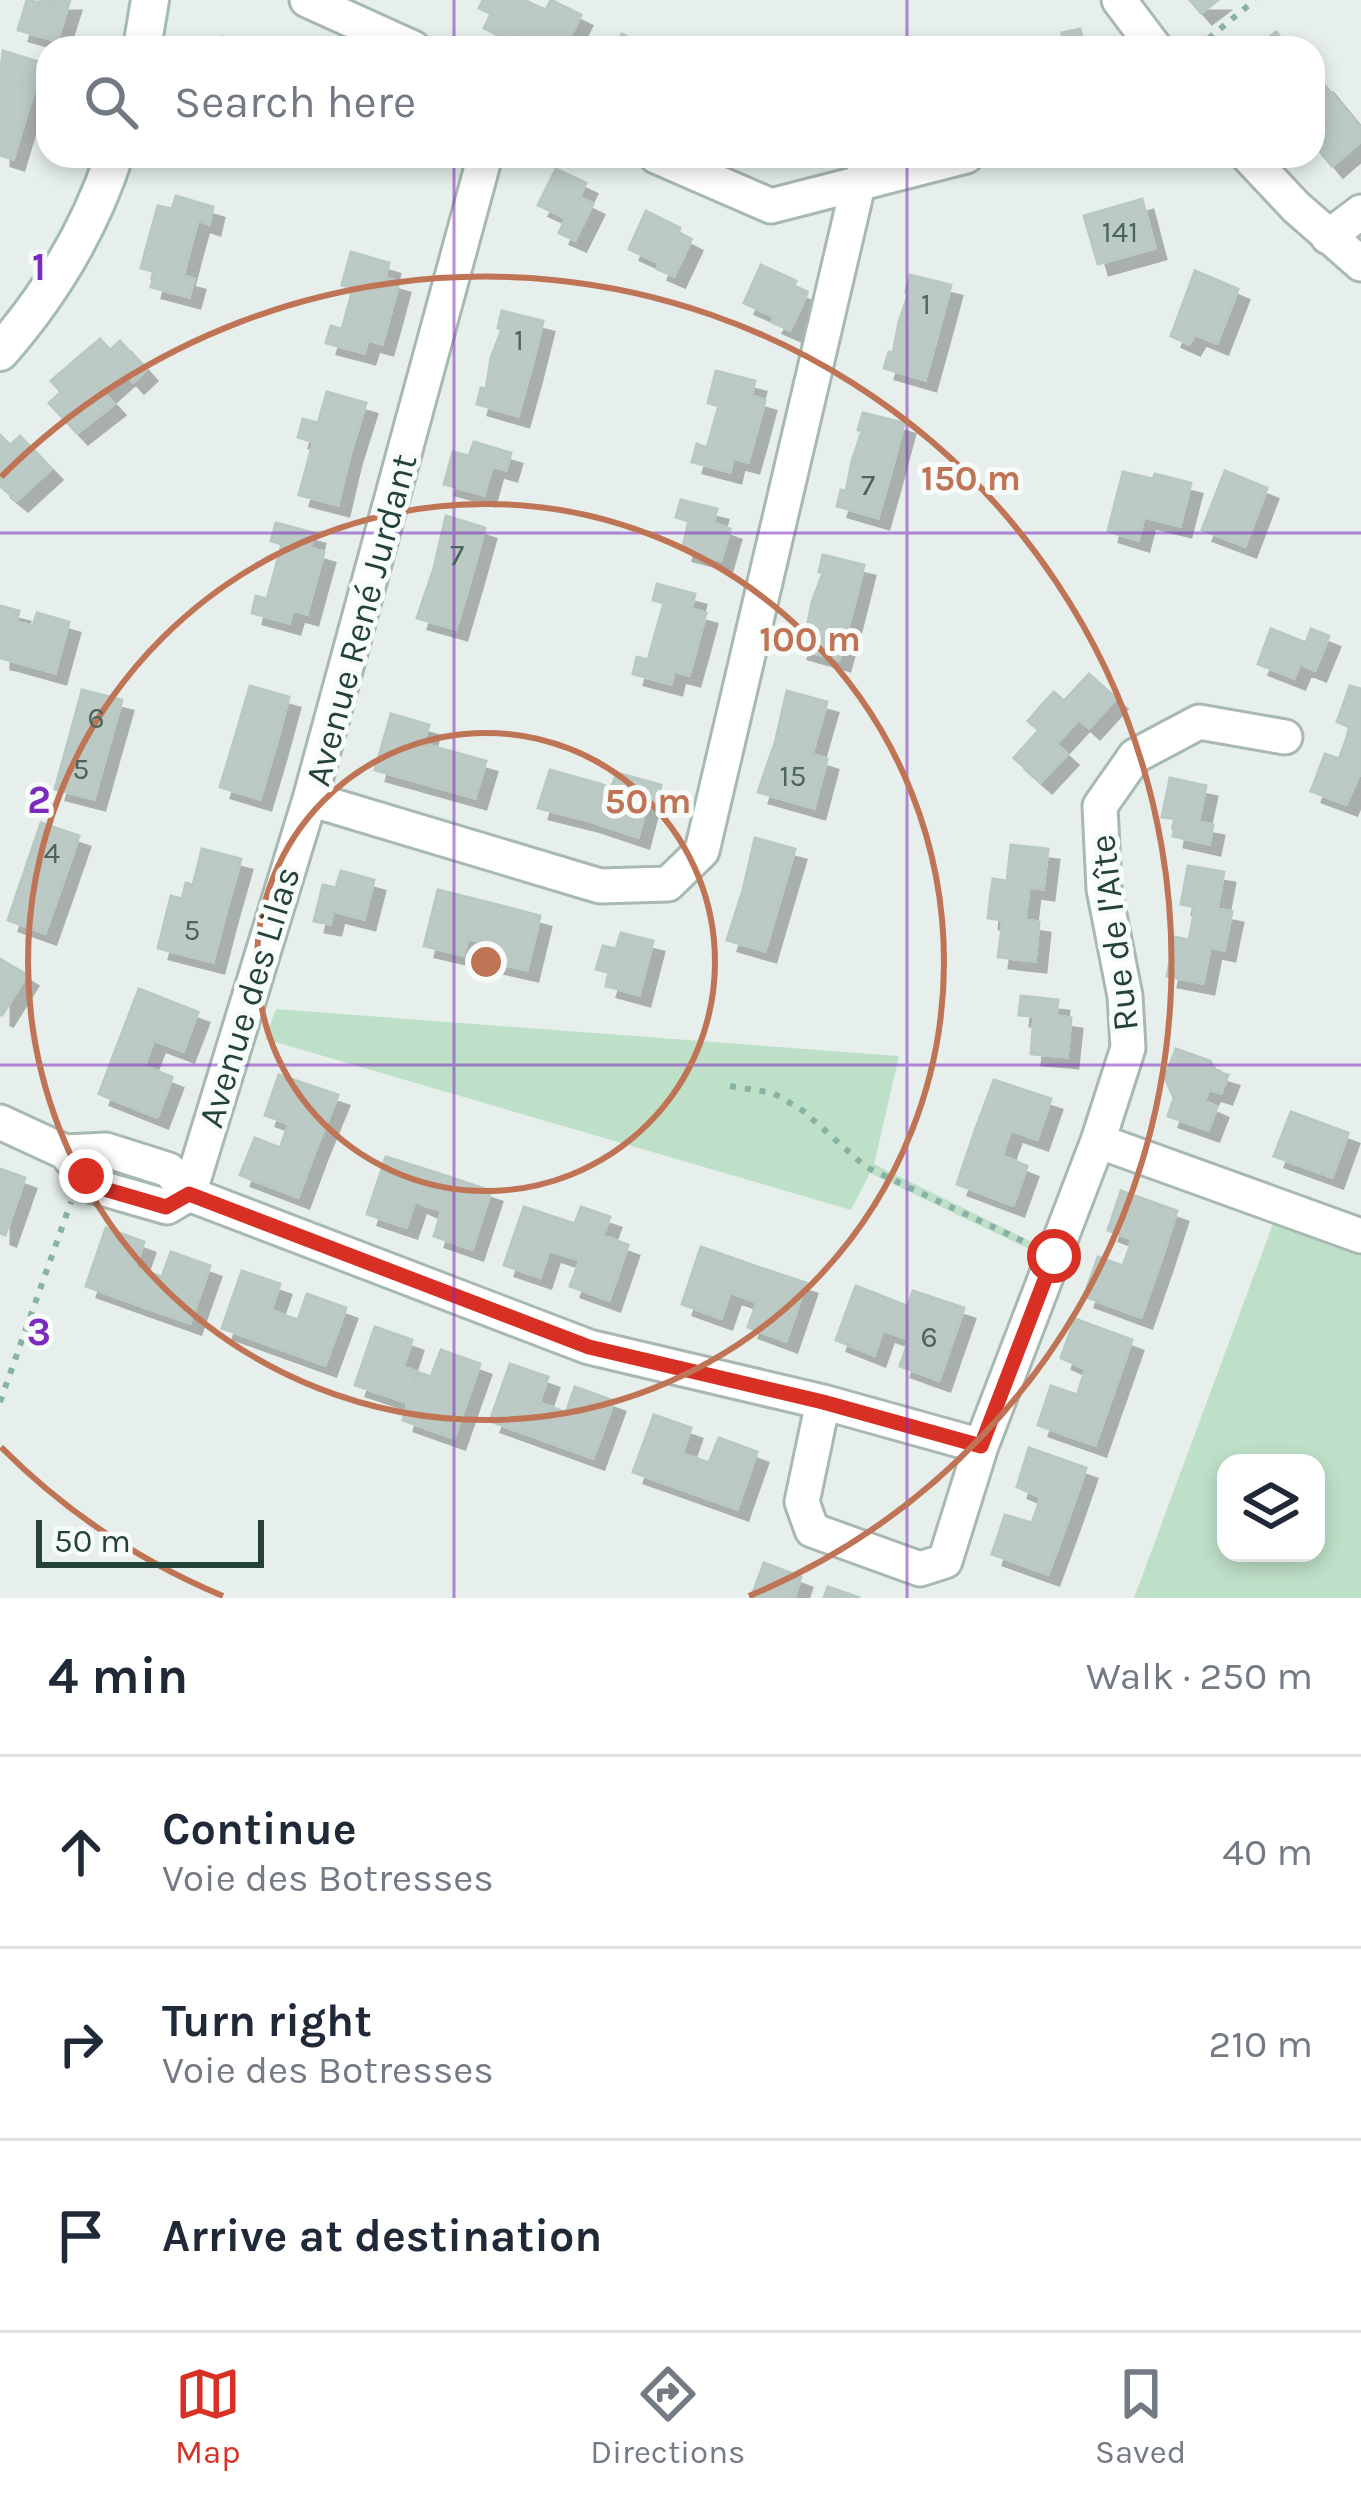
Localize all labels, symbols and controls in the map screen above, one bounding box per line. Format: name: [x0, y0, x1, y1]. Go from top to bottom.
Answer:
search box: [36, 36, 1325, 168]
icon: search: [78, 69, 144, 135]
text: Search here: [174, 76, 416, 128]
house number: 141: [1102, 214, 1138, 250]
text: 1: [32, 244, 46, 290]
house number: 1: [921, 286, 931, 322]
house number: 1: [514, 322, 524, 358]
street label: Avenue René Jurdant: [296, 449, 426, 791]
text: 150 m: [921, 457, 1021, 499]
house number: 7: [861, 467, 875, 503]
house number: 7: [450, 537, 464, 573]
text: 100 m: [759, 618, 861, 660]
house number: 6: [87, 700, 105, 736]
house number: 5: [73, 751, 89, 787]
house number: 15: [780, 758, 806, 794]
text: 2: [27, 777, 51, 823]
text: 50 m: [605, 780, 692, 822]
street label: Rue de l'Aîte: [1081, 832, 1147, 1034]
house number: 4: [44, 835, 61, 871]
street label: Avenue des Lilas: [189, 861, 309, 1133]
house number: 5: [184, 912, 200, 948]
centre of rings: [465, 941, 507, 983]
route end: [59, 1149, 113, 1203]
route start: [1027, 1229, 1081, 1283]
text: 3: [27, 1309, 51, 1355]
house number: 6: [920, 1319, 938, 1355]
map controls: [1217, 1454, 1325, 1562]
button: layers: [1217, 1454, 1325, 1562]
scale bar: [36, 1514, 264, 1567]
text: 50 m: [54, 1522, 131, 1560]
text: 4 min: [48, 1646, 188, 1706]
text: Walk · 250 m: [1086, 1653, 1313, 1699]
text: Continue: [162, 1803, 357, 1855]
icon: ahead: [48, 1819, 114, 1885]
text: 40 m: [1222, 1829, 1313, 1875]
text: Voie des Botresses: [162, 1855, 494, 1901]
text: Turn right: [162, 1995, 372, 2047]
icon: right: [48, 2011, 114, 2077]
text: 210 m: [1209, 2021, 1313, 2067]
text: Voie des Botresses: [162, 2047, 494, 2093]
icon: arrive: [48, 2203, 114, 2269]
text: Arrive at destination: [162, 2210, 602, 2262]
tab: Map: [175, 2361, 241, 2471]
tab: Directions: [590, 2361, 745, 2471]
tab: Saved: [1095, 2361, 1186, 2471]

